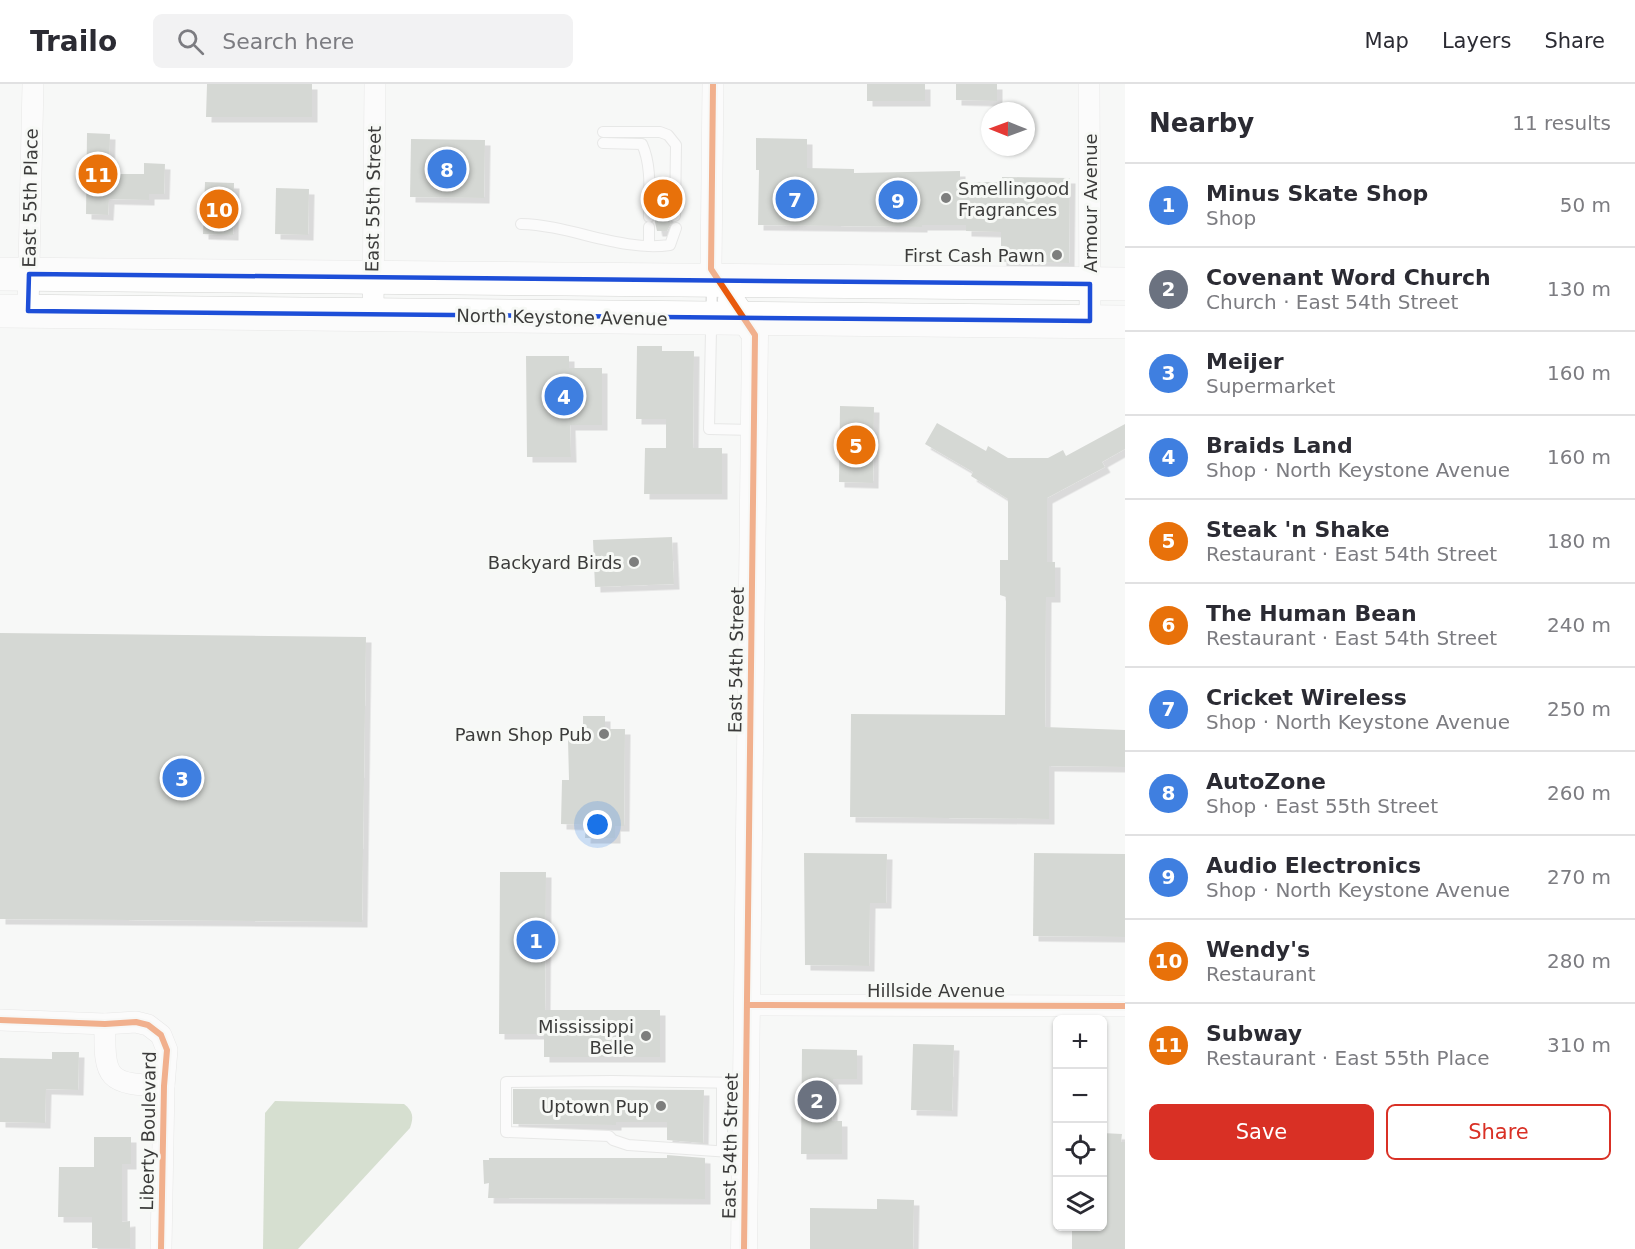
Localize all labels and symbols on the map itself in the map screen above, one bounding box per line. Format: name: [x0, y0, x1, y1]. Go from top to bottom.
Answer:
north arrow: [981, 102, 1035, 156]
street label: East 55th Street: [361, 126, 385, 272]
street label: East 55th Place: [18, 128, 42, 268]
street label: Armour Avenue: [1080, 133, 1101, 273]
pin: 8: [428, 146, 466, 191]
pin: 11: [78, 152, 118, 196]
pin: 6: [644, 176, 682, 222]
pin: 7: [776, 176, 814, 222]
pin: 9: [878, 178, 918, 222]
place label: Smellingood Fragrances: [958, 178, 1069, 220]
pin: 10: [200, 186, 238, 232]
marker: Smellingood Fragrances: [939, 191, 953, 205]
place label: First Cash Pawn: [904, 245, 1045, 266]
marker: First Cash Pawn: [1050, 248, 1064, 262]
street label: North Keystone Avenue: [456, 305, 668, 329]
pin: 4: [544, 374, 584, 418]
pin: 5: [836, 422, 876, 468]
place label: Backyard Birds: [488, 552, 622, 573]
marker: Backyard Birds: [627, 555, 641, 569]
street label: East 54th Street: [724, 587, 748, 733]
place label: Pawn Shop Pub: [455, 724, 592, 745]
marker: Pawn Shop Pub: [597, 727, 611, 741]
pin: 3: [162, 756, 201, 800]
your location: [583, 810, 612, 839]
pin: 1: [516, 918, 556, 962]
street label: Hillside Avenue: [867, 980, 1005, 1001]
place label: Mississippi Belle: [538, 1016, 634, 1058]
marker: Mississippi Belle: [639, 1029, 653, 1043]
street label: Liberty Boulevard: [136, 1051, 160, 1211]
street label: East 54th Street: [718, 1073, 742, 1219]
pin: 2: [798, 1078, 836, 1122]
place label: Uptown Pup: [541, 1096, 649, 1117]
marker: Uptown Pup: [654, 1099, 668, 1113]

